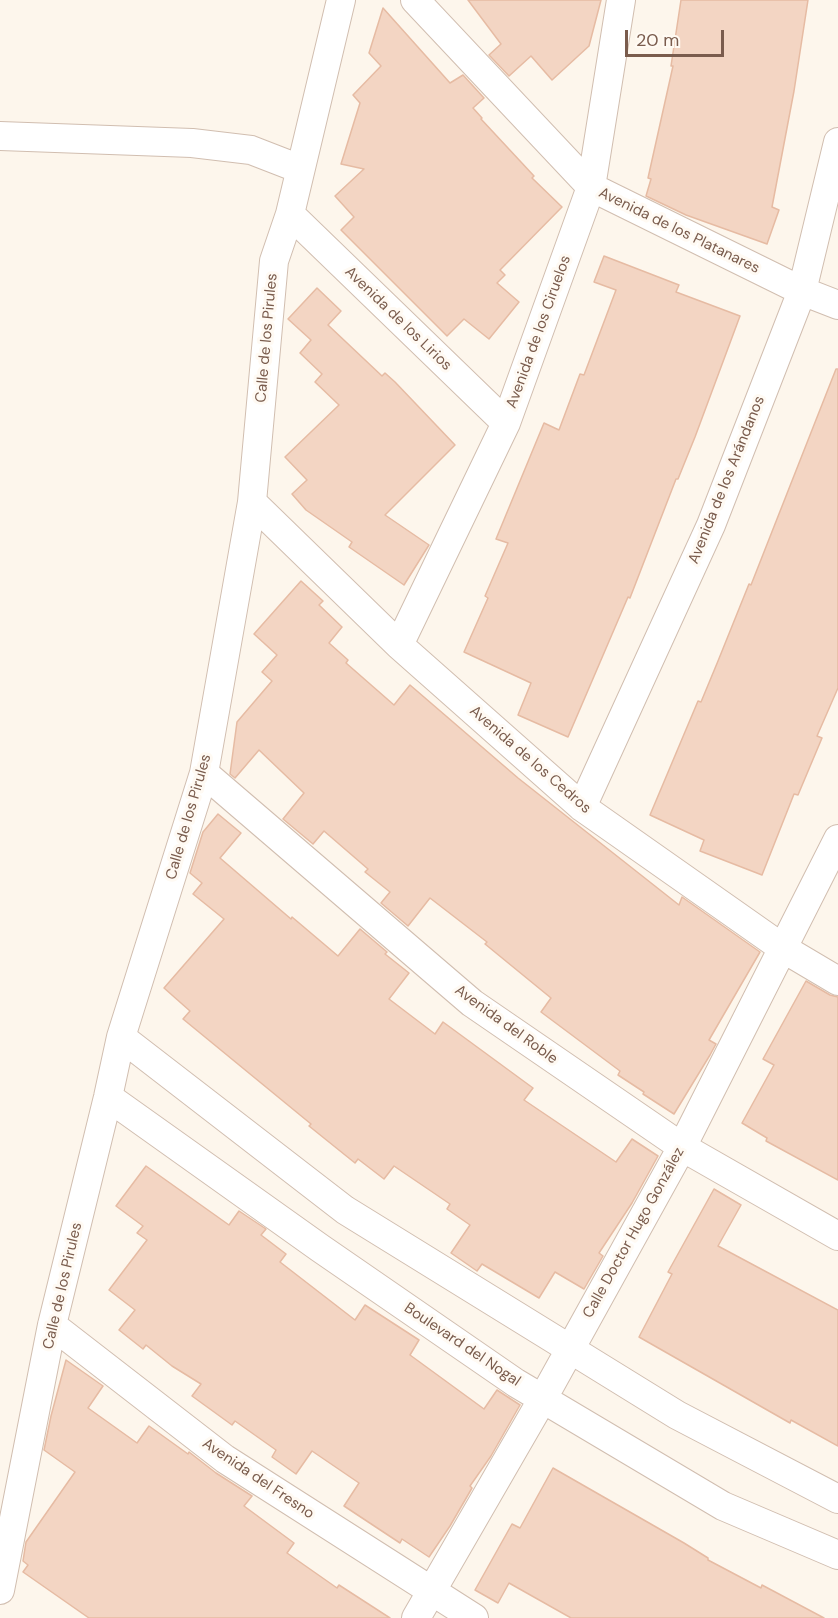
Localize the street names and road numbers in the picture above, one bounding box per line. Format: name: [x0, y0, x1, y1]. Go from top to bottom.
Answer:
street label: Avenida de los Platanares: [596, 184, 762, 278]
street label: Avenida de los Ciruelos: [503, 253, 575, 411]
street label: Avenida de los Lirios: [341, 263, 455, 375]
street label: Calle de los Pirules: [252, 273, 282, 403]
street label: Avenida de los Arándanos: [685, 393, 769, 567]
street label: Avenida de los Cedros: [466, 702, 594, 818]
street label: Calle de los Pirules: [162, 752, 216, 882]
street label: Avenida del Roble: [451, 982, 561, 1068]
street label: Calle Doctor Hugo González: [580, 1145, 688, 1321]
street label: Calle de los Pirules: [40, 1221, 86, 1351]
street label: Boulevard del Nogal: [400, 1299, 524, 1391]
street label: Avenida del Fresno: [199, 1435, 317, 1523]

